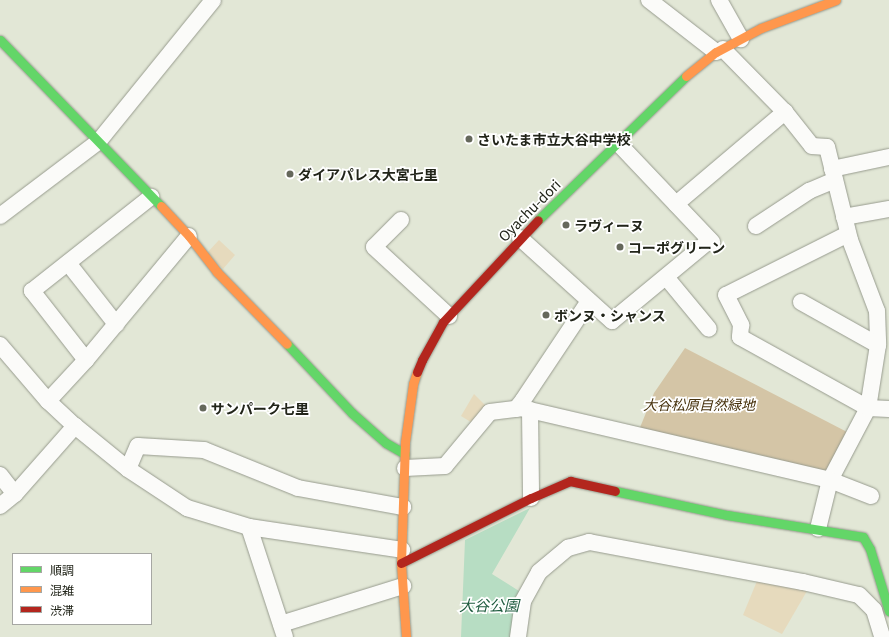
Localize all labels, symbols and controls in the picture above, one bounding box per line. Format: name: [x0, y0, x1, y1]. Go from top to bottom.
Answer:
place label: さいたま市立大谷中学校: [477, 131, 631, 147]
marker: さいたま市立大谷中学校: [464, 134, 474, 144]
place label: ダイアパレス大宮七里: [298, 166, 438, 182]
marker: ダイアパレス大宮七里: [285, 169, 295, 179]
street label: Oyachu-dori: [495, 176, 563, 244]
place label: ラヴィーヌ: [574, 217, 644, 233]
marker: ラヴィーヌ: [561, 220, 571, 230]
place label: コーポグリーン: [628, 239, 726, 255]
marker: コーポグリーン: [615, 242, 625, 252]
place label: ボンヌ・シャンス: [554, 307, 666, 323]
marker: ボンヌ・シャンス: [541, 310, 551, 320]
park label: 大谷松原自然緑地: [643, 396, 755, 412]
place label: サンパーク七里: [211, 400, 309, 416]
marker: サンパーク七里: [198, 403, 208, 413]
legend: [12, 553, 152, 625]
text: 順調: [50, 561, 74, 578]
text: 混雑: [50, 581, 74, 598]
water label: 大谷公園: [459, 596, 519, 614]
text: 渋滞: [50, 601, 74, 618]

